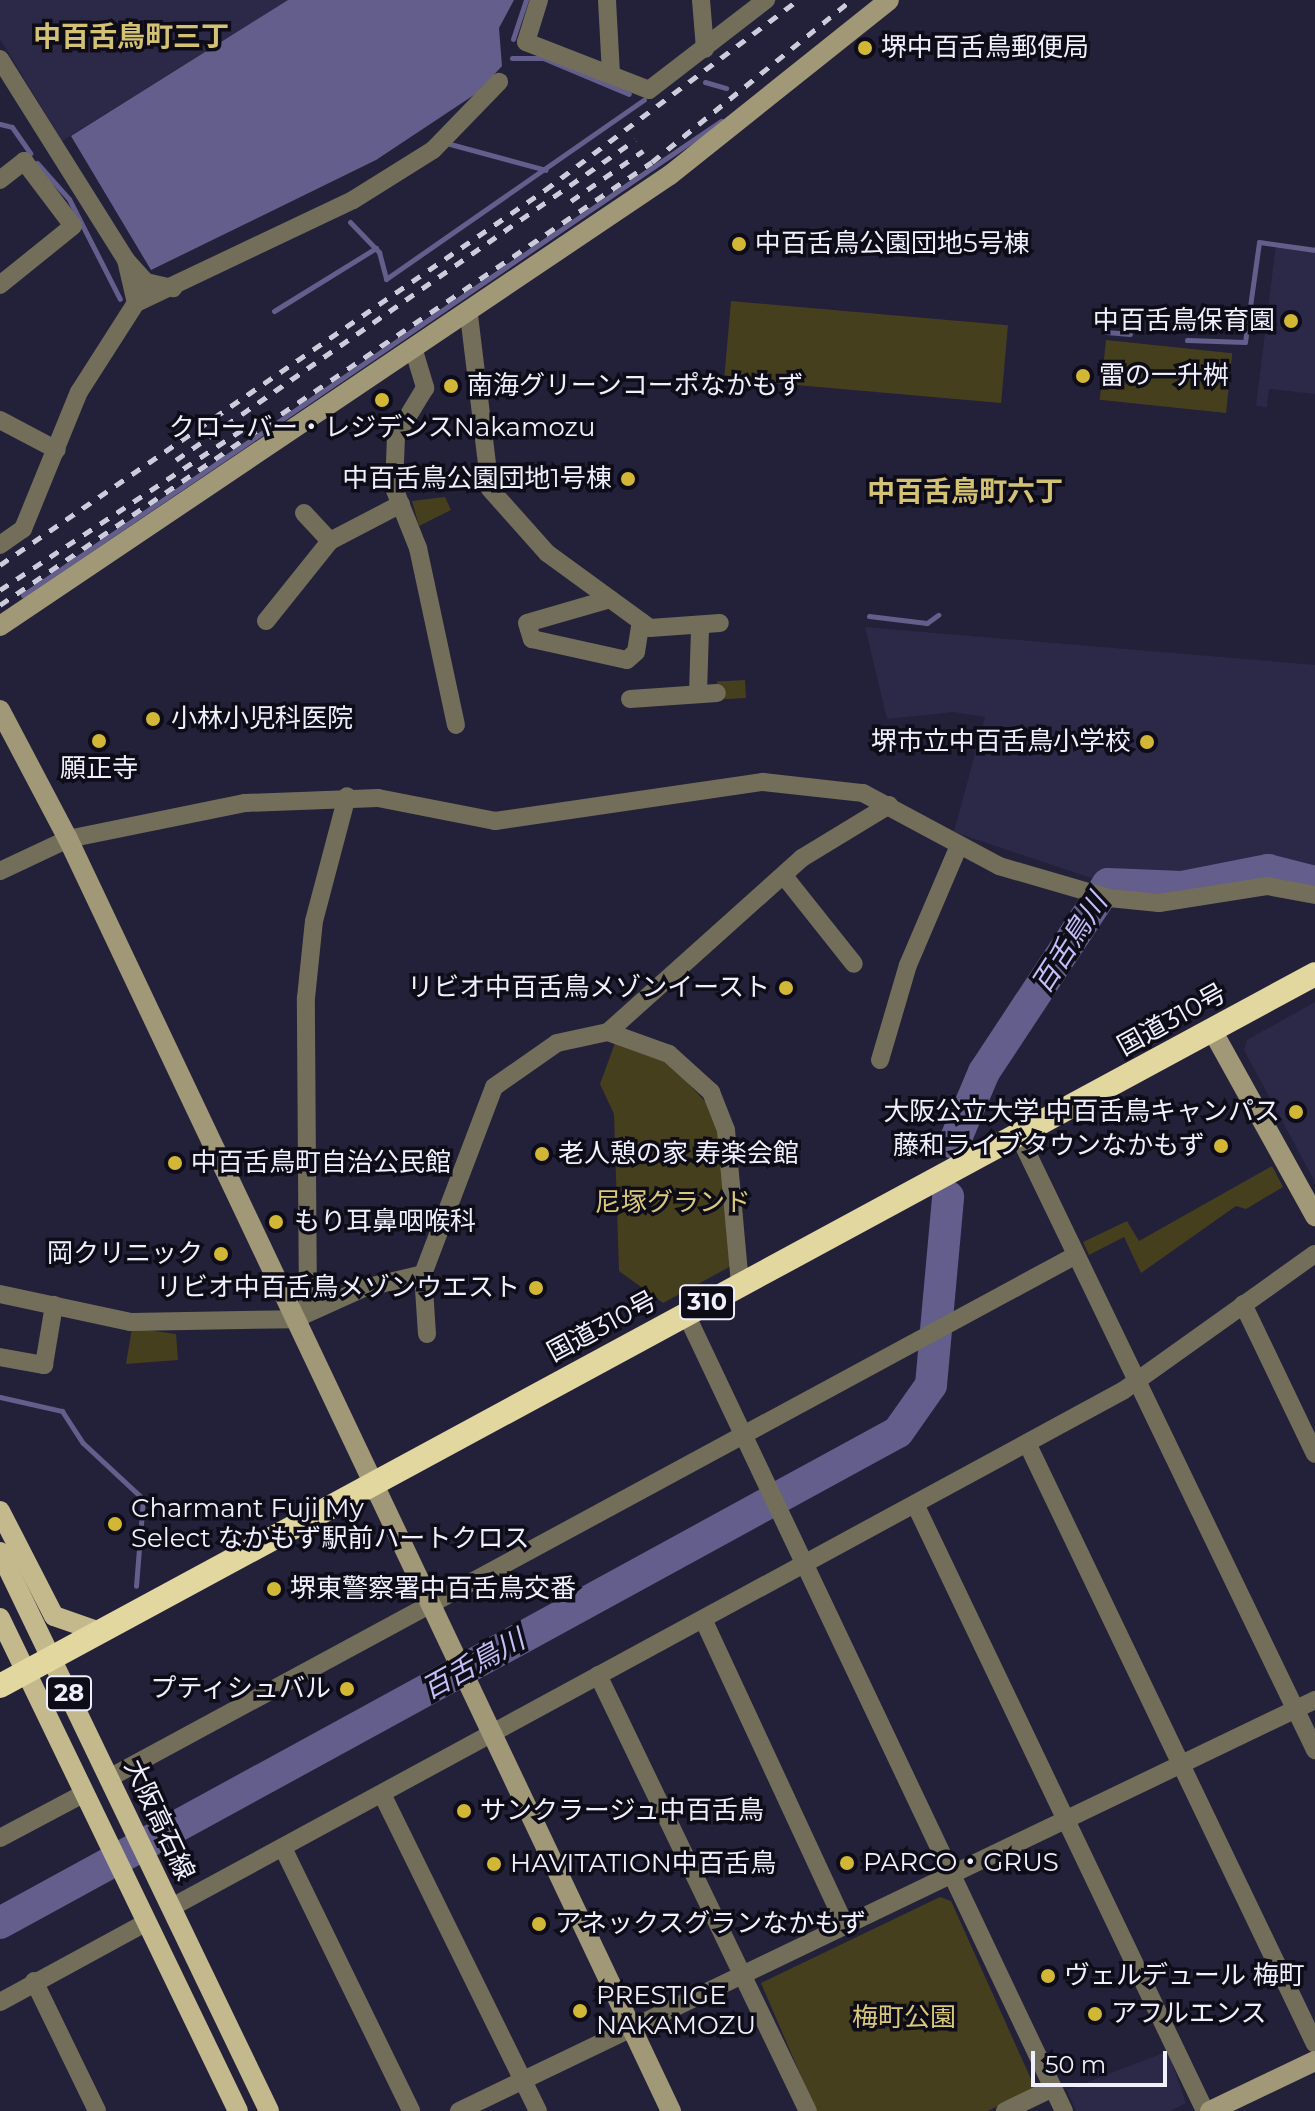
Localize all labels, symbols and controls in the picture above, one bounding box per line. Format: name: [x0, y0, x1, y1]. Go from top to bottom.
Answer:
district label: 中百舌鳥町三丁: [33, 19, 229, 53]
place label: 堺中百舌鳥郵便局: [881, 32, 1089, 64]
marker: 堺中百舌鳥郵便局: [856, 39, 874, 57]
place label: 中百舌鳥公園団地5号棟: [755, 228, 1030, 260]
marker: 中百舌鳥公園団地5号棟: [730, 235, 748, 253]
place label: 中百舌鳥保育園: [1093, 305, 1275, 337]
marker: 中百舌鳥保育園: [1282, 312, 1300, 330]
place label: 雷の一升桝: [1099, 360, 1229, 392]
marker: 雷の一升桝: [1074, 367, 1092, 385]
place label: 南海グリーンコーポなかもず: [467, 370, 805, 402]
marker: 南海グリーンコーポなかもず: [442, 377, 460, 395]
marker: クローバー・レジデンスNakamozu: [373, 391, 391, 409]
place label: クローバー・レジデンスNakamozu: [168, 412, 596, 444]
place label: 中百舌鳥公園団地1号棟: [343, 463, 612, 495]
marker: 中百舌鳥公園団地1号棟: [619, 470, 637, 488]
district label: 中百舌鳥町六丁: [867, 474, 1063, 508]
place label: 小林小児科医院: [171, 703, 353, 735]
marker: 小林小児科医院: [142, 708, 164, 730]
place label: 堺市立中百舌鳥小学校: [871, 726, 1131, 758]
marker: 願正寺: [90, 732, 108, 750]
marker: 堺市立中百舌鳥小学校: [1138, 733, 1156, 751]
place label: 願正寺: [60, 753, 138, 785]
water label: 百舌鳥川: [1024, 887, 1114, 999]
place label: リビオ中百舌鳥メゾンイースト: [406, 972, 770, 1004]
street label: 国道310号: [1112, 977, 1232, 1063]
marker: リビオ中百舌鳥メゾンイースト: [777, 979, 795, 997]
place label: 大阪公立大学 中百舌鳥キャンパス: [883, 1096, 1280, 1128]
marker: 大阪公立大学 中百舌鳥キャンパス: [1287, 1103, 1305, 1121]
place label: 藤和ライブタウンなかもず: [893, 1130, 1205, 1162]
marker: 藤和ライブタウンなかもず: [1212, 1137, 1230, 1155]
place label: 老人憩の家 寿楽会館: [558, 1138, 799, 1170]
marker: 老人憩の家 寿楽会館: [533, 1145, 551, 1163]
place label: 中百舌鳥町自治公民館: [191, 1147, 451, 1179]
marker: 中百舌鳥町自治公民館: [166, 1154, 184, 1172]
park label: 尼塚グランド: [595, 1187, 751, 1219]
place label: もり耳鼻咽喉科: [294, 1206, 476, 1238]
marker: もり耳鼻咽喉科: [265, 1211, 287, 1233]
place label: 岡クリニック: [47, 1238, 203, 1270]
marker: 岡クリニック: [210, 1243, 232, 1265]
place label: リビオ中百舌鳥メゾンウエスト: [156, 1272, 520, 1304]
marker: リビオ中百舌鳥メゾンウエスト: [527, 1279, 545, 1297]
road number: 310: [679, 1282, 735, 1322]
street label: 国道310号: [542, 1285, 662, 1369]
place label: Charmant Fuji My Select なかもず駅前ハートクロス: [131, 1493, 530, 1554]
marker: Charmant Fuji My Select なかもず駅前ハートクロス: [106, 1515, 124, 1533]
place label: 堺東警察署中百舌鳥交番: [290, 1573, 576, 1605]
marker: 堺東警察署中百舌鳥交番: [265, 1580, 283, 1598]
water label: 百舌鳥川: [416, 1622, 530, 1706]
road number: 28: [45, 1673, 93, 1713]
place label: プティシュバル: [149, 1673, 331, 1705]
marker: プティシュバル: [338, 1680, 356, 1698]
street label: 大阪高石線: [117, 1754, 201, 1886]
place label: サンクラージュ中百舌鳥: [480, 1795, 766, 1827]
marker: サンクラージュ中百舌鳥: [455, 1802, 473, 1820]
place label: PARCO・GRUS: [863, 1847, 1059, 1879]
place label: HAVITATION中百舌鳥: [510, 1848, 776, 1880]
marker: PARCO・GRUS: [838, 1854, 856, 1872]
marker: HAVITATION中百舌鳥: [485, 1855, 503, 1873]
place label: アネックスグランなかもず: [555, 1908, 867, 1940]
marker: アネックスグランなかもず: [530, 1915, 548, 1933]
place label: ヴェルデュール 梅町: [1064, 1960, 1305, 1992]
marker: ヴェルデュール 梅町: [1039, 1967, 1057, 1985]
place label: PRESTIGE NAKAMOZU: [596, 1980, 756, 2042]
place label: アフルエンス: [1111, 1998, 1267, 2030]
marker: PRESTIGE NAKAMOZU: [571, 2002, 589, 2020]
park label: 梅町公園: [852, 2002, 956, 2034]
marker: アフルエンス: [1086, 2005, 1104, 2023]
scale bar: [1035, 2035, 1171, 2085]
text: 50 m: [1045, 2050, 1106, 2079]

